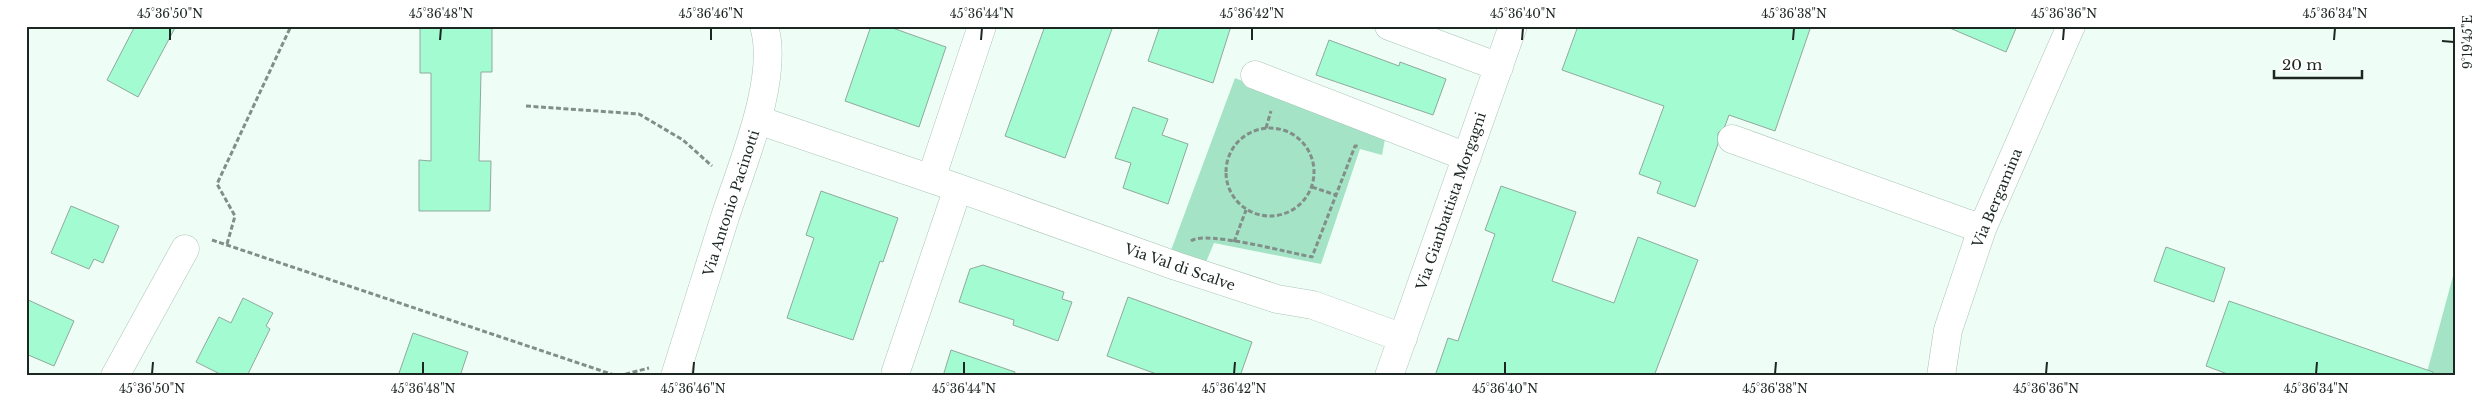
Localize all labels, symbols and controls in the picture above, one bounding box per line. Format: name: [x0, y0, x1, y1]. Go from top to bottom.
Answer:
text: 45°36'50"N: [137, 6, 203, 21]
text: 45°36'48"N: [409, 6, 474, 21]
text: 45°36'46"N: [678, 6, 744, 21]
text: 45°36'44"N: [950, 6, 1014, 21]
text: 45°36'42"N: [1220, 6, 1285, 21]
text: 45°36'40"N: [1490, 6, 1556, 21]
text: 45°36'38"N: [1761, 6, 1827, 21]
text: 45°36'36"N: [2031, 6, 2097, 21]
text: 45°36'34"N: [2302, 6, 2368, 21]
text: 9°19'45"E: [2460, 15, 2475, 69]
scale bar: [2274, 48, 2362, 80]
text: 20 m: [2282, 55, 2322, 74]
street label: Via Gianbattista Morgagni: [1412, 110, 1490, 293]
street label: Via Antonio Pacinotti: [699, 127, 763, 279]
street label: Via Bergamina: [1968, 145, 2026, 251]
street label: Via Val di Scalve: [1121, 239, 1238, 294]
text: 45°36'50"N: [119, 381, 185, 396]
text: 45°36'48"N: [391, 381, 456, 396]
text: 45°36'46"N: [660, 381, 726, 396]
text: 45°36'44"N: [932, 381, 996, 396]
text: 45°36'42"N: [1202, 381, 1267, 396]
text: 45°36'40"N: [1472, 381, 1538, 396]
text: 45°36'38"N: [1742, 381, 1808, 396]
text: 45°36'36"N: [2013, 381, 2079, 396]
text: 45°36'34"N: [2283, 381, 2349, 396]

